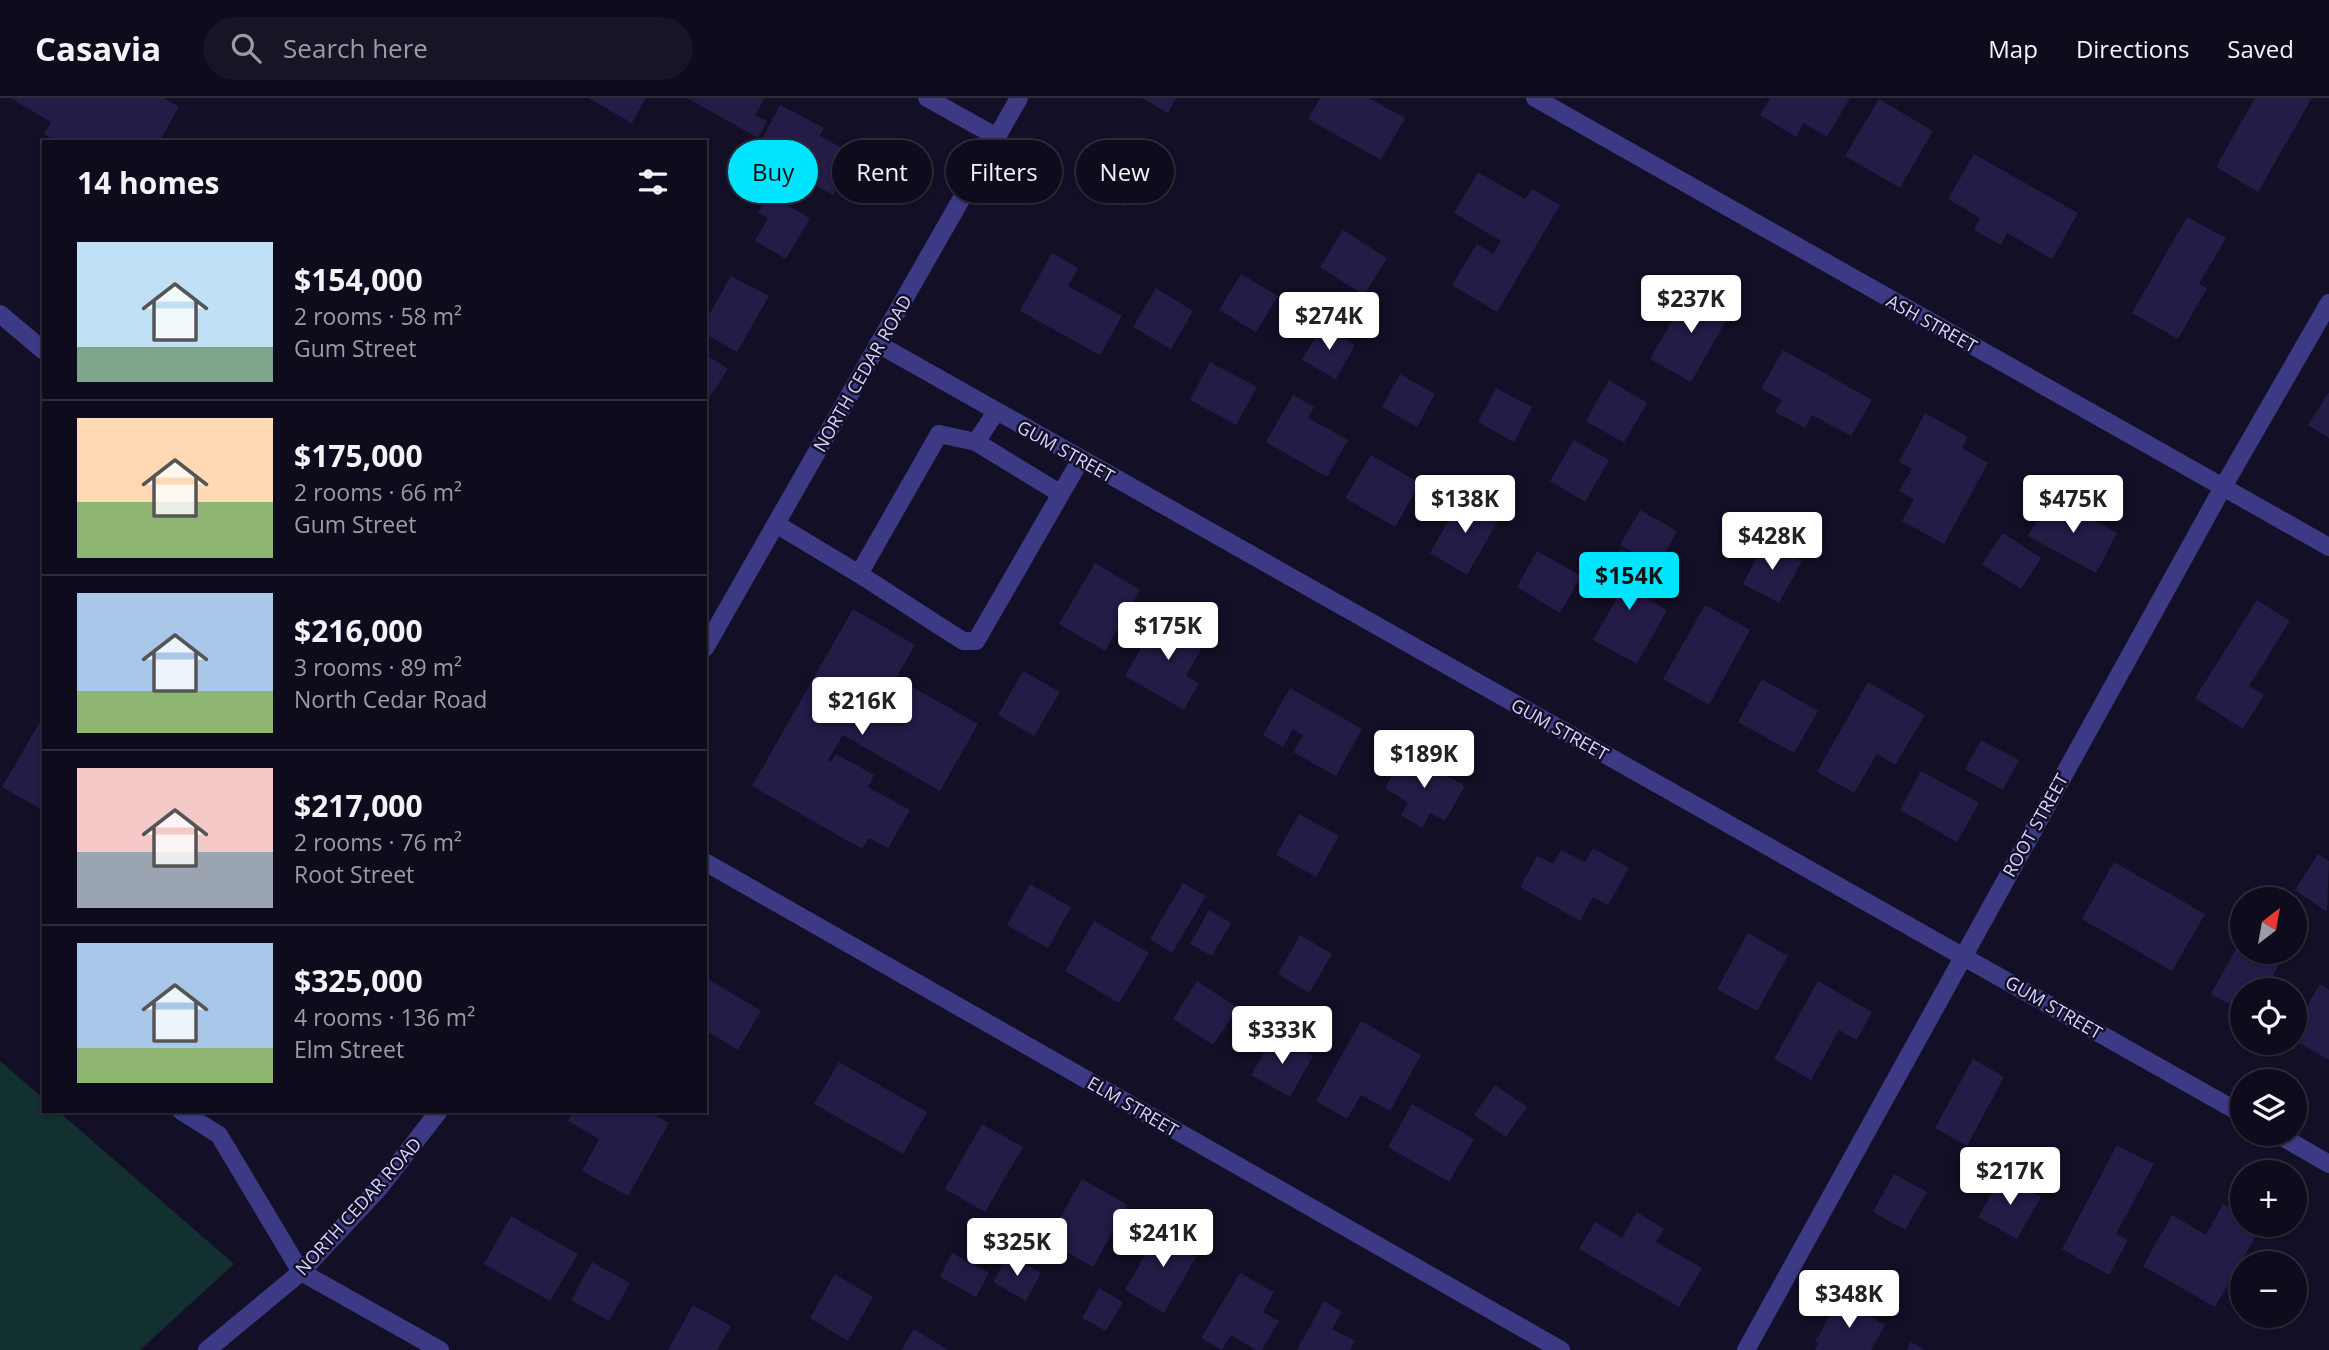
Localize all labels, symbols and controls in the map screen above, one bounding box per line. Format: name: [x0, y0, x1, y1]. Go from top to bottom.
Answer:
search box: [203, 17, 693, 80]
text: Casavia: [35, 26, 161, 71]
icon: search: [227, 29, 265, 67]
text: Search here: [283, 30, 428, 66]
text: Map: [1988, 32, 2038, 65]
text: Directions: [2076, 32, 2189, 65]
text: Saved: [2227, 32, 2294, 65]
chip: Buy: [728, 140, 818, 203]
chip: Rent: [832, 140, 932, 203]
chip: Filters: [946, 140, 1062, 203]
chip: New: [1076, 140, 1174, 203]
text: 14 homes: [77, 162, 220, 203]
icon: filters: [634, 163, 672, 201]
text: $154,000: [294, 259, 423, 300]
icon: home: [133, 270, 217, 354]
pin: $237K: [1642, 275, 1740, 335]
text: $237K: [1657, 282, 1725, 314]
street label: ASH STREET: [1882, 288, 1982, 358]
street label: NORTH CEDAR ROAD: [807, 290, 917, 456]
pin: $274K: [1280, 292, 1378, 352]
text: $274K: [1295, 299, 1363, 331]
text: 2 rooms · 58 m²: [294, 300, 462, 332]
text: Gum Street: [294, 332, 416, 364]
street label: GUM STREET: [1013, 414, 1119, 488]
text: $175,000: [294, 435, 423, 476]
icon: home: [133, 446, 217, 530]
text: 2 rooms · 66 m²: [294, 476, 462, 508]
pin: $138K: [1416, 476, 1514, 535]
pin: $475K: [2024, 476, 2122, 535]
text: $138K: [1431, 482, 1499, 514]
text: $475K: [2039, 482, 2107, 514]
text: Gum Street: [294, 508, 416, 540]
pin: $428K: [1723, 512, 1821, 572]
text: $428K: [1738, 519, 1806, 551]
pin: $154K: [1580, 552, 1678, 612]
text: $154K: [1595, 559, 1663, 591]
pin: $175K: [1119, 602, 1217, 662]
text: $175K: [1134, 609, 1202, 641]
text: $216,000: [294, 610, 423, 651]
icon: home: [133, 621, 217, 705]
text: 3 rooms · 89 m²: [294, 651, 462, 683]
pin: $216K: [813, 678, 911, 737]
text: North Cedar Road: [294, 683, 487, 715]
text: $216K: [828, 684, 896, 716]
street label: GUM STREET: [1507, 692, 1613, 766]
pin: $189K: [1375, 730, 1473, 790]
text: $189K: [1390, 737, 1458, 769]
street label: ROOT STREET: [1997, 769, 2073, 881]
text: $217,000: [294, 785, 423, 826]
icon: home: [133, 796, 217, 880]
text: 2 rooms · 76 m²: [294, 826, 462, 858]
text: Root Street: [294, 858, 414, 890]
north arrow: [2230, 887, 2306, 964]
map controls: [2230, 887, 2307, 1328]
text: $325,000: [294, 960, 423, 1001]
street label: GUM STREET: [2001, 970, 2107, 1044]
icon: home: [133, 971, 217, 1055]
button: locate: [2230, 978, 2307, 1055]
text: 4 rooms · 136 m²: [294, 1001, 475, 1033]
pin: $333K: [1233, 1006, 1331, 1066]
text: $333K: [1248, 1013, 1316, 1045]
text: Elm Street: [294, 1033, 404, 1065]
button: layers: [2230, 1069, 2307, 1146]
street label: ELM STREET: [1083, 1070, 1183, 1142]
street label: NORTH CEDAR ROAD: [290, 1132, 426, 1280]
pin: $217K: [1961, 1148, 2059, 1207]
text: $217K: [1976, 1154, 2044, 1186]
button: +: [2230, 1160, 2307, 1237]
pin: $241K: [1114, 1210, 1212, 1269]
text: $241K: [1129, 1216, 1197, 1248]
pin: $325K: [968, 1218, 1066, 1278]
text: $325K: [983, 1225, 1051, 1257]
button: −: [2230, 1251, 2307, 1328]
pin: $348K: [1800, 1270, 1898, 1330]
text: $348K: [1815, 1277, 1883, 1309]

